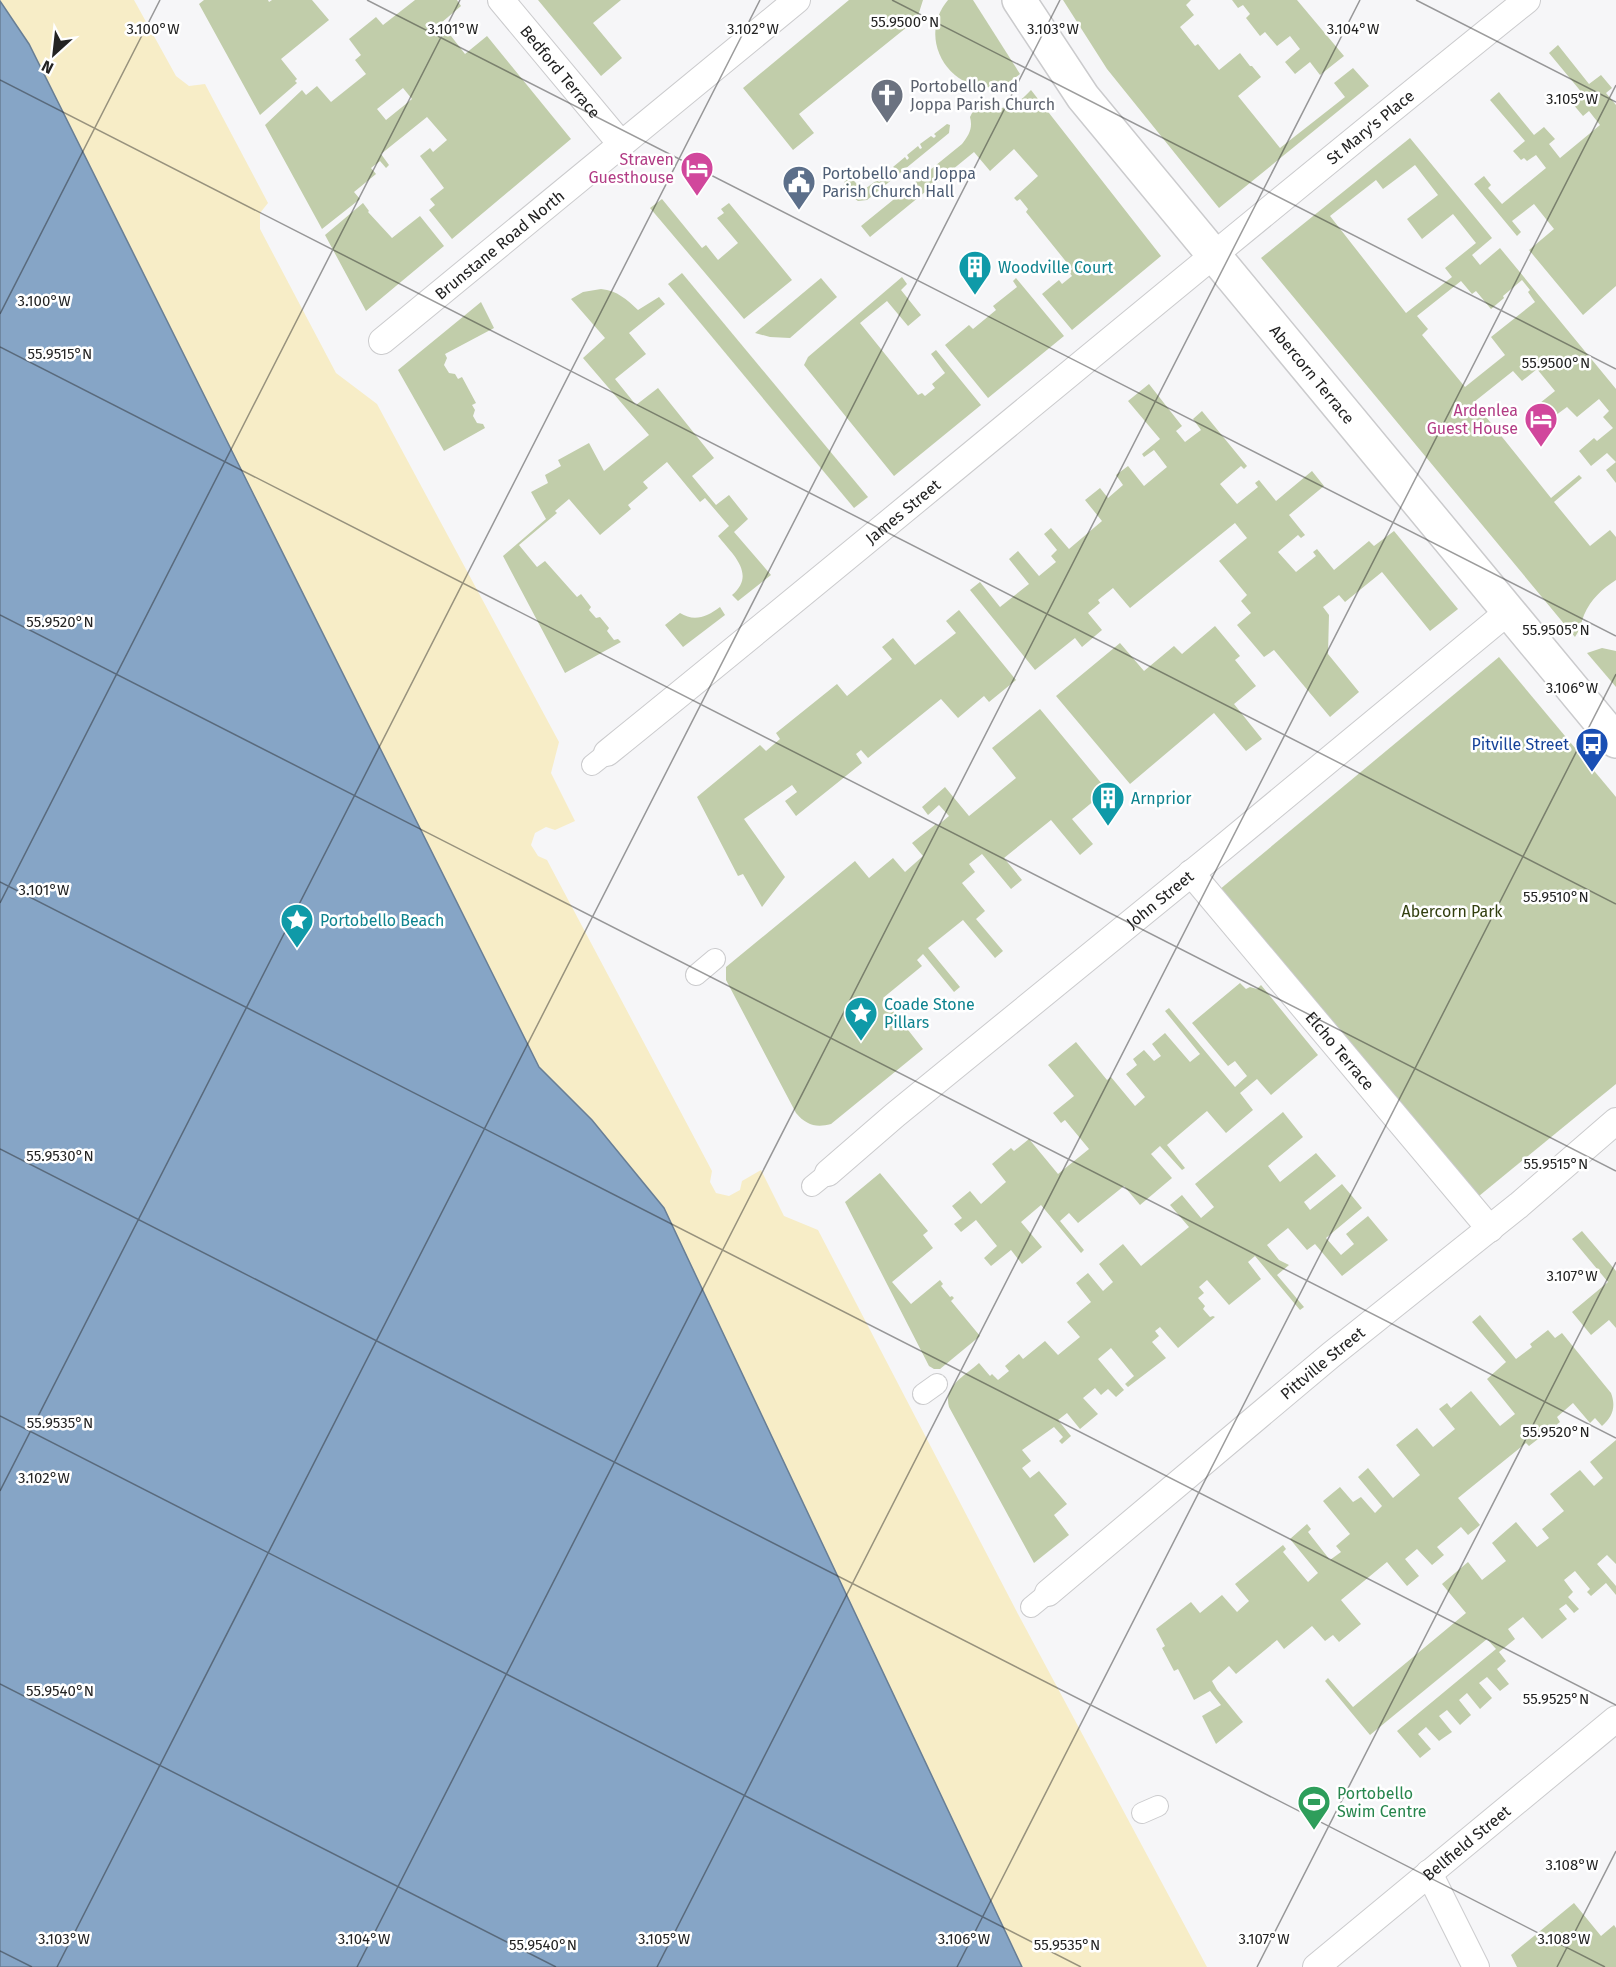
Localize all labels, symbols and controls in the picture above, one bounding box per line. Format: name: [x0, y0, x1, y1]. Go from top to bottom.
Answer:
text: 55.9500°N: [871, 13, 939, 31]
text: 3.100°W: [126, 20, 180, 38]
text: 3.101°W: [428, 20, 479, 38]
text: 3.102°W: [727, 20, 780, 38]
text: 3.103°W: [1027, 20, 1080, 38]
text: 3.104°W: [1327, 20, 1380, 38]
street label: Bedford Terrace: [516, 21, 605, 122]
north arrow: [24, 24, 84, 84]
text: N: [38, 56, 56, 78]
church icon: Portobello and Joppa Parish Church: [869, 77, 905, 124]
place label: Portobello and Joppa Parish Church: [910, 77, 1055, 114]
street label: St Mary's Place: [1322, 86, 1418, 168]
text: 3.105°W: [1546, 90, 1599, 108]
place label: Straven Guesthouse: [588, 150, 674, 187]
hotel icon: Straven Guesthouse: [679, 150, 715, 197]
public building icon: Portobello and Joppa Parish Church Hall: [781, 164, 817, 211]
place label: Portobello and Joppa Parish Church Hall: [822, 164, 976, 201]
street label: Brunstane Road North: [431, 186, 568, 303]
building icon: Woodville Court: [957, 249, 993, 296]
place label: Woodville Court: [998, 258, 1113, 277]
text: 3.100°W: [17, 292, 71, 310]
street label: Abercorn Terrace: [1266, 321, 1359, 427]
text: 55.9515°N: [28, 345, 92, 363]
text: 55.9500°N: [1522, 354, 1590, 372]
place label: Ardenlea Guest House: [1427, 401, 1518, 438]
hotel icon: Ardenlea Guest House: [1523, 401, 1559, 448]
street label: James Street: [862, 475, 944, 548]
text: 55.9520°N: [26, 613, 94, 631]
text: 55.9505°N: [1522, 621, 1590, 639]
text: 3.106°W: [1546, 679, 1599, 697]
bus stop icon: Pitville Street: [1574, 726, 1610, 773]
place label: Pitville Street: [1471, 735, 1569, 754]
building icon: Arnprior: [1090, 780, 1126, 827]
place label: Arnprior: [1131, 789, 1192, 808]
street label: John Street: [1122, 866, 1197, 932]
text: 3.101°W: [19, 881, 70, 899]
text: 55.9510°N: [1523, 888, 1589, 906]
place icon: Portobello Beach: [279, 902, 315, 949]
park label: Abercorn Park: [1401, 902, 1503, 921]
place label: Portobello Beach: [320, 911, 444, 930]
place icon: Coade Stone Pillars: [843, 995, 879, 1042]
place label: Coade Stone Pillars: [884, 995, 975, 1032]
street label: Elcho Terrace: [1302, 1008, 1379, 1094]
text: 55.9530°N: [26, 1147, 94, 1165]
text: 55.9515°N: [1524, 1155, 1588, 1173]
text: 3.107°W: [1546, 1267, 1598, 1285]
street label: Pittville Street: [1276, 1323, 1368, 1403]
text: 55.9535°N: [27, 1414, 93, 1432]
text: 55.9520°N: [1522, 1423, 1590, 1441]
text: 3.102°W: [18, 1469, 71, 1487]
text: 55.9540°N: [26, 1682, 94, 1700]
text: 55.9525°N: [1523, 1690, 1589, 1708]
sports icon: Portobello Swim Centre: [1296, 1784, 1332, 1831]
place label: Portobello Swim Centre: [1337, 1784, 1427, 1821]
street label: Bellfield Street: [1419, 1801, 1514, 1884]
text: 3.108°W: [1546, 1856, 1599, 1874]
text: 3.103°W: [38, 1930, 91, 1948]
text: 3.104°W: [338, 1930, 391, 1948]
text: 3.105°W: [638, 1930, 691, 1948]
text: 3.106°W: [938, 1930, 991, 1948]
text: 3.107°W: [1238, 1930, 1290, 1948]
text: 3.108°W: [1538, 1930, 1591, 1948]
text: 55.9540°N: [509, 1936, 577, 1954]
text: 55.9535°N: [1034, 1936, 1100, 1954]

